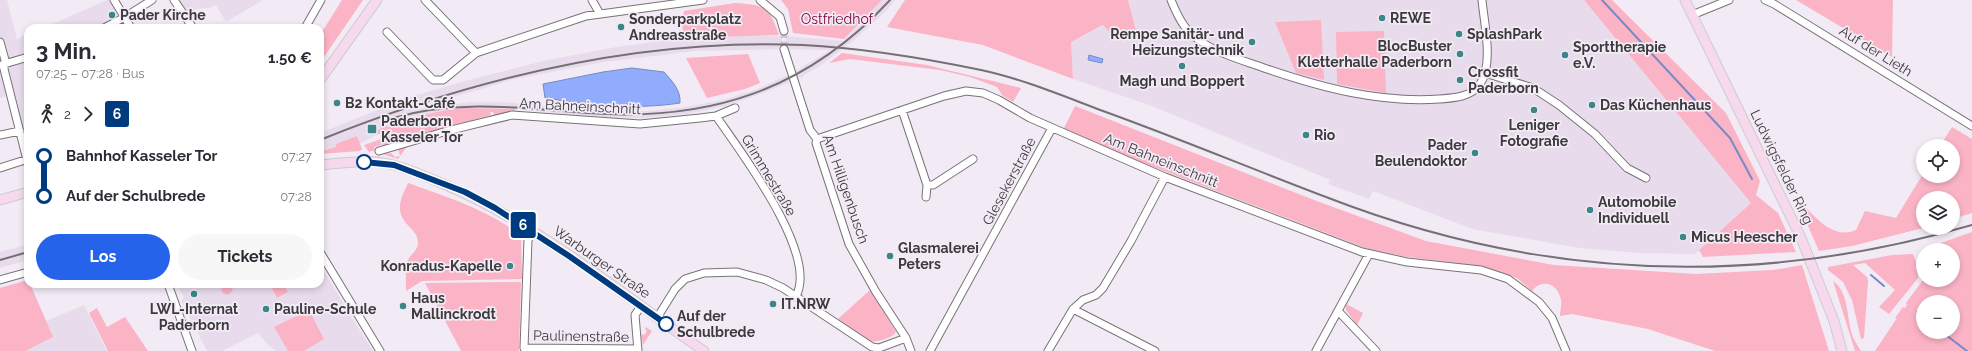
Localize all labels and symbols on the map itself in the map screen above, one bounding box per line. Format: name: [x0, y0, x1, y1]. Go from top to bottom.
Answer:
place label: Pader Kirche: [120, 7, 206, 23]
marker: Pader Kirche: [107, 10, 117, 20]
place label: REWE: [1390, 10, 1431, 26]
place label: Sonderparkplatz Andreasstraße: [629, 11, 741, 43]
park label: Ostfriedhof: [801, 11, 875, 27]
marker: REWE: [1377, 13, 1387, 23]
marker: Sonderparkplatz Andreasstraße: [616, 22, 626, 32]
street label: Auf der Lieth: [1837, 22, 1915, 80]
place label: Rempe Sanitär- und Heizungstechnik: [1110, 26, 1244, 58]
place label: SplashPark: [1467, 26, 1542, 42]
marker: SplashPark: [1454, 29, 1464, 39]
marker: Rempe Sanitär- und Heizungstechnik: [1247, 37, 1257, 47]
place label: BlocBuster Kletterhalle Paderborn: [1298, 38, 1453, 70]
place label: Sporttherapie e.V.: [1573, 39, 1667, 71]
marker: BlocBuster Kletterhalle Paderborn: [1455, 49, 1465, 59]
marker: Sporttherapie e.V.: [1560, 50, 1570, 60]
marker: Magh und Boppert: [1177, 61, 1187, 71]
place label: Crossfit Paderborn: [1468, 64, 1539, 96]
place label: Magh und Boppert: [1119, 73, 1245, 89]
marker: Crossfit Paderborn: [1455, 75, 1465, 85]
place label: B2 Kontakt-Café: [345, 95, 456, 111]
street label: Am Bahneinschnitt: [519, 95, 642, 117]
place label: Das Küchenhaus: [1600, 97, 1711, 113]
marker: B2 Kontakt-Café: [332, 98, 342, 108]
marker: Das Küchenhaus: [1587, 100, 1597, 110]
marker: Leniger Fotografie: [1529, 105, 1539, 115]
street label: Ludwigsfelder Ring: [1747, 107, 1817, 227]
place label: Paderborn Kasseler Tor: [381, 113, 463, 145]
place label: Leniger Fotografie: [1500, 117, 1569, 149]
marker: Paderborn Kasseler Tor: [366, 123, 378, 135]
place label: Rio: [1314, 127, 1336, 143]
street label: Am Bahneinschnitt: [1102, 130, 1221, 190]
marker: Rio: [1301, 130, 1311, 140]
street label: Grimmestraße: [738, 132, 800, 218]
street label: Am Hilligenbusch: [820, 132, 872, 246]
street label: Glesekerstraße: [979, 134, 1039, 228]
place label: Pader Beulendoktor: [1375, 137, 1468, 169]
marker: Pader Beulendoktor: [1470, 148, 1480, 158]
unlabelled marker: [356, 154, 372, 170]
place label: Automobile Individuell: [1598, 194, 1677, 226]
marker: Automobile Individuell: [1585, 205, 1595, 215]
line badge: 6: [510, 212, 536, 238]
street label: Warburger Straße: [550, 223, 654, 301]
place label: Micus Heescher: [1691, 229, 1798, 245]
marker: Micus Heescher: [1678, 232, 1688, 242]
place label: Glasmalerei Peters: [898, 240, 979, 272]
marker: Glasmalerei Peters: [885, 251, 895, 261]
place label: Konradus-Kapelle: [380, 258, 503, 274]
marker: Konradus-Kapelle: [505, 261, 515, 271]
marker: LWL-Internat Paderborn: [189, 289, 199, 299]
place label: Haus Mallinckrodt: [411, 290, 496, 322]
place label: IT.NRW: [781, 296, 831, 312]
marker: IT.NRW: [768, 299, 778, 309]
place label: LWL-Internat Paderborn: [150, 301, 239, 333]
place label: Pauline-Schule: [274, 301, 377, 317]
marker: Haus Mallinckrodt: [398, 301, 408, 311]
marker: Pauline-Schule: [261, 304, 271, 314]
place label: Auf der Schulbrede: [677, 308, 756, 340]
marker: Auf der Schulbrede: [658, 316, 674, 332]
street label: Paulinenstraße: [533, 327, 629, 345]

